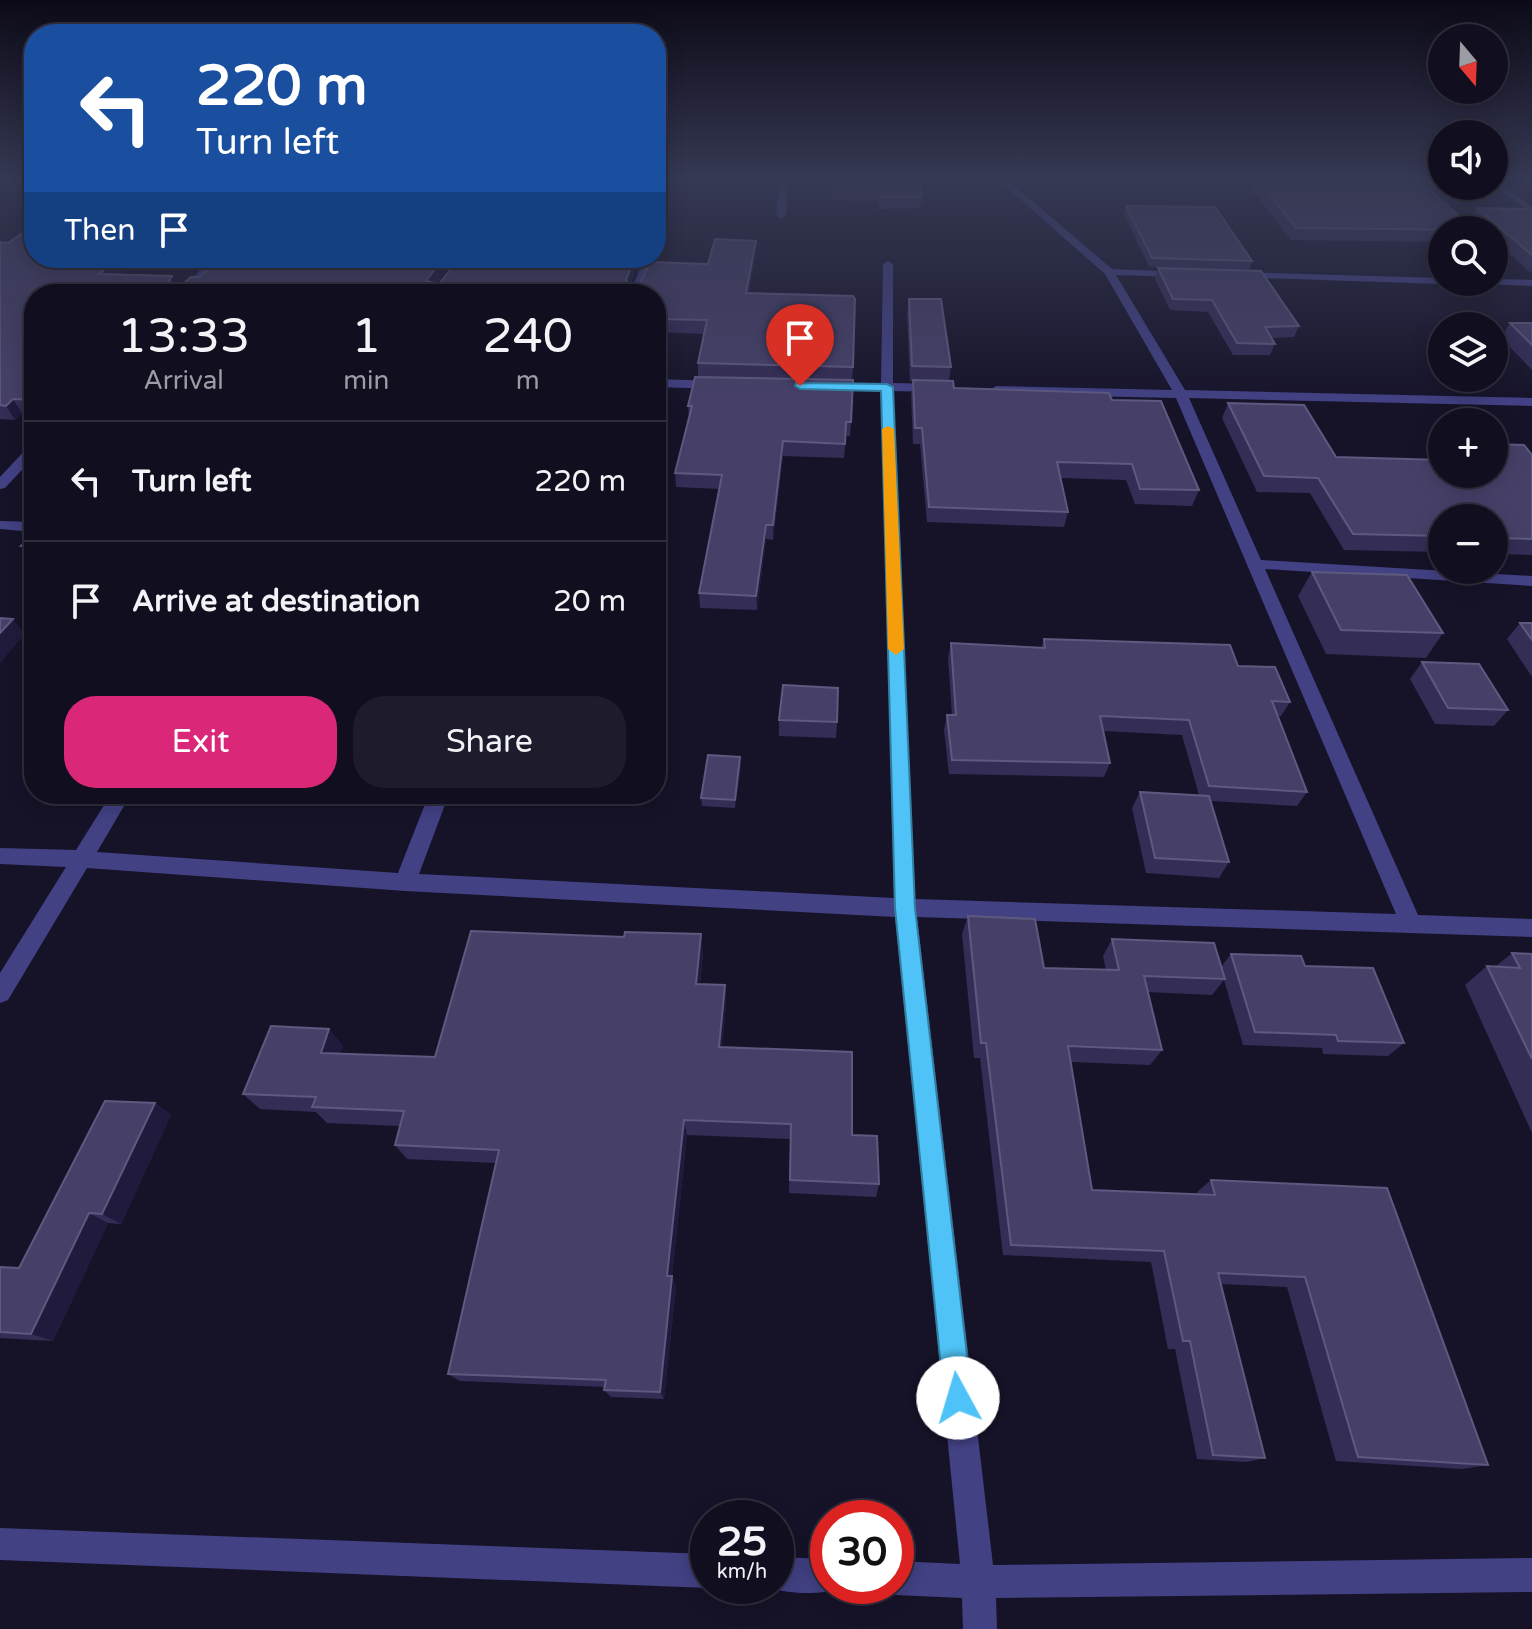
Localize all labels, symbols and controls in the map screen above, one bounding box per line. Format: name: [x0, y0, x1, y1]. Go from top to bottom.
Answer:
north arrow: [1428, 24, 1508, 104]
map controls: [1428, 24, 1508, 584]
text: 220 m: [196, 53, 367, 120]
icon: left: [64, 56, 168, 160]
button: sound: [1428, 120, 1508, 200]
text: Turn left: [196, 121, 339, 164]
icon: arrive: [152, 208, 196, 252]
text: Then: [64, 212, 136, 249]
button: search: [1428, 216, 1508, 296]
pin: [766, 304, 834, 386]
text: 13:33: [117, 308, 250, 366]
text: 1: [351, 308, 381, 366]
text: 240: [482, 308, 573, 366]
button: layers: [1428, 312, 1508, 392]
icon: arrive: [778, 316, 822, 360]
text: Arrival: [143, 365, 224, 396]
text: min: [343, 365, 389, 396]
text: m: [516, 365, 540, 396]
button: +: [1428, 408, 1508, 488]
icon: left: [64, 459, 108, 503]
text: Turn left: [132, 463, 251, 500]
text: 220 m: [534, 463, 626, 500]
button: −: [1428, 504, 1508, 584]
icon: arrive: [64, 579, 108, 623]
text: Arrive at destination: [132, 583, 420, 620]
text: 20 m: [553, 583, 626, 620]
button: Exit: [64, 696, 337, 788]
button: Share: [353, 696, 626, 788]
position arrow: [916, 1356, 1000, 1440]
speed limit sign: 30: [810, 1500, 914, 1604]
text: 25: [717, 1518, 767, 1566]
text: km/h: [717, 1560, 767, 1584]

